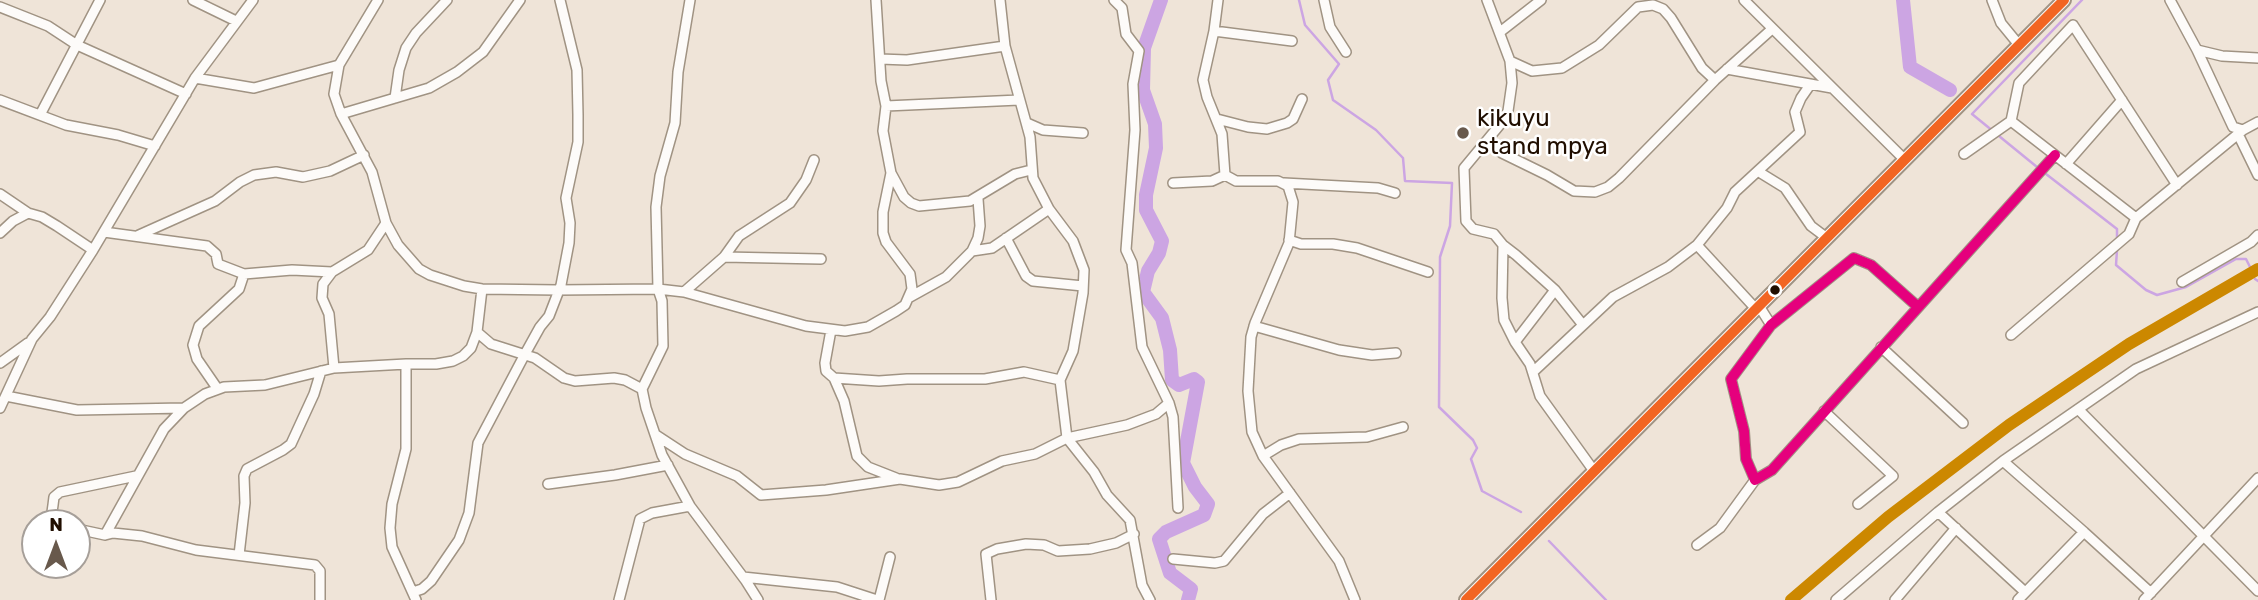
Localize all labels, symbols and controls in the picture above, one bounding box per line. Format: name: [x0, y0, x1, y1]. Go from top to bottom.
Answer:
place label: kikuyu stand mpya: [1477, 105, 1608, 161]
marker: kikuyu stand mpya: [1455, 125, 1471, 141]
unlabelled marker: [1768, 283, 1782, 297]
north arrow: [21, 509, 91, 579]
text: N: [49, 513, 63, 536]

